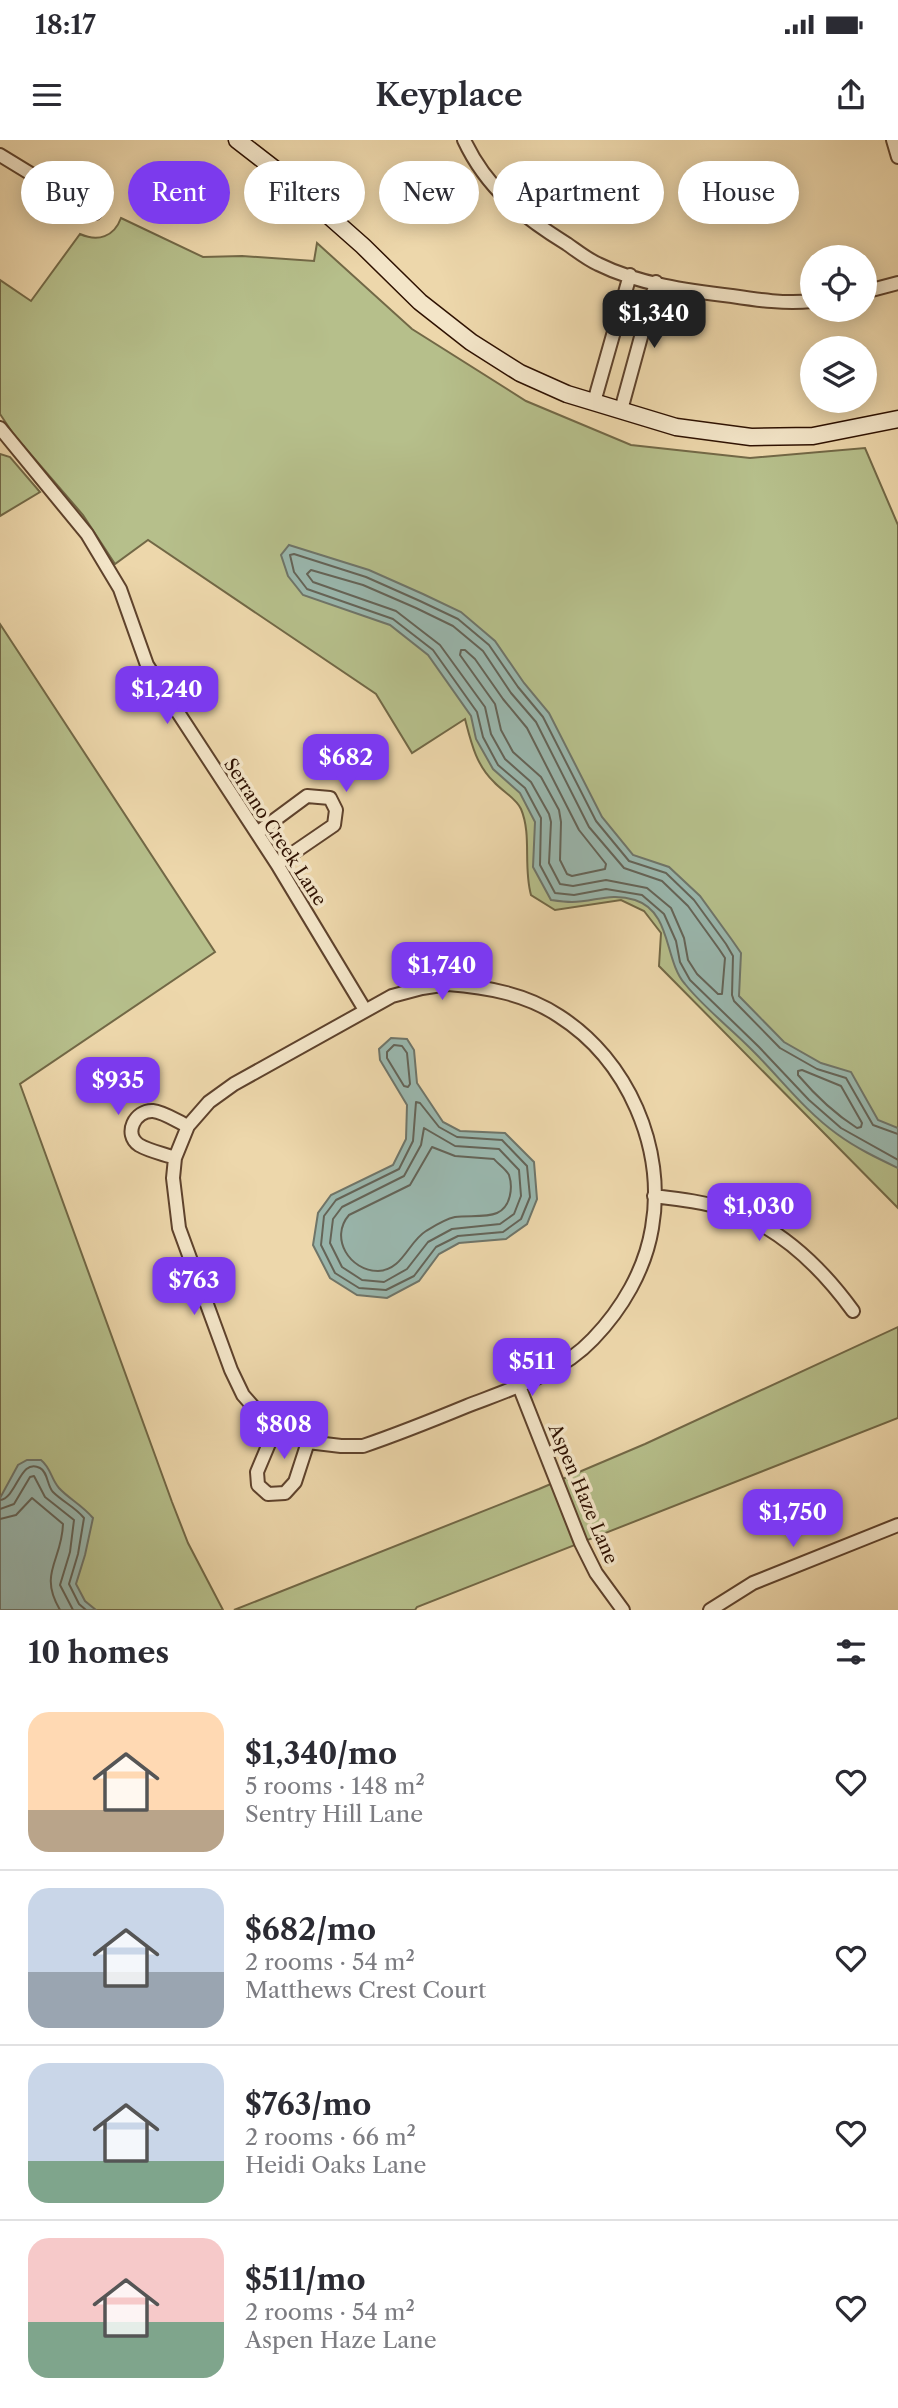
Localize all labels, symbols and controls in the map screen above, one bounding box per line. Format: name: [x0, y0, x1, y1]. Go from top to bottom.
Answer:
text: 18:17: [35, 9, 96, 41]
text: Keyplace: [375, 75, 523, 114]
icon: menu: [28, 76, 66, 114]
icon: share: [832, 76, 870, 114]
chip: Buy: [21, 161, 114, 224]
chip: Rent: [128, 161, 230, 224]
chip: Filters: [244, 161, 365, 224]
chip: New: [379, 161, 479, 224]
chip: Apartment: [493, 161, 664, 224]
chip: House: [678, 161, 799, 224]
map controls: [800, 245, 877, 413]
button: locate: [800, 245, 877, 322]
pin: $1,340: [597, 290, 711, 350]
text: $1,340: [619, 299, 689, 327]
button: layers: [800, 336, 877, 413]
pin: $1,240: [110, 666, 224, 726]
text: $1,240: [131, 675, 203, 703]
pin: $682: [305, 734, 387, 794]
text: $682: [319, 743, 373, 771]
street label: Serrano Creek Lane: [219, 754, 331, 910]
pin: $1,740: [385, 942, 499, 1002]
text: $1,740: [408, 951, 476, 979]
pin: $935: [77, 1058, 159, 1117]
text: $935: [92, 1066, 144, 1094]
pin: $1,030: [702, 1184, 816, 1243]
text: $1,030: [723, 1192, 795, 1220]
pin: $763: [153, 1258, 235, 1317]
text: $763: [168, 1266, 220, 1294]
pin: $511: [491, 1338, 573, 1398]
text: $511: [509, 1347, 555, 1375]
pin: $808: [243, 1402, 325, 1461]
text: $808: [256, 1410, 312, 1438]
street label: Aspen Haze Lane: [543, 1420, 622, 1567]
pin: $1,750: [736, 1490, 850, 1549]
text: $1,750: [759, 1498, 827, 1526]
icon: filters: [832, 1633, 870, 1671]
text: 10 homes: [28, 1634, 169, 1671]
text: $1,340/mo: [245, 1735, 397, 1772]
icon: home: [84, 1740, 168, 1824]
icon: heart: [832, 1763, 870, 1801]
text: 5 rooms · 148 m²: [245, 1772, 425, 1800]
text: Sentry Hill Lane: [245, 1800, 423, 1828]
text: $682/mo: [245, 1911, 376, 1948]
icon: home: [84, 1916, 168, 2000]
icon: heart: [832, 1939, 870, 1977]
text: 2 rooms · 54 m²: [245, 1948, 415, 1976]
text: Matthews Crest Court: [245, 1976, 486, 2004]
text: $763/mo: [245, 2086, 371, 2123]
icon: home: [84, 2091, 168, 2175]
icon: heart: [832, 2114, 870, 2152]
text: 2 rooms · 66 m²: [245, 2123, 416, 2151]
text: Heidi Oaks Lane: [245, 2151, 426, 2179]
text: $511/mo: [245, 2261, 366, 2298]
icon: home: [84, 2266, 168, 2350]
icon: heart: [832, 2289, 870, 2327]
text: 2 rooms · 54 m²: [245, 2298, 415, 2326]
text: Aspen Haze Lane: [245, 2326, 437, 2354]

